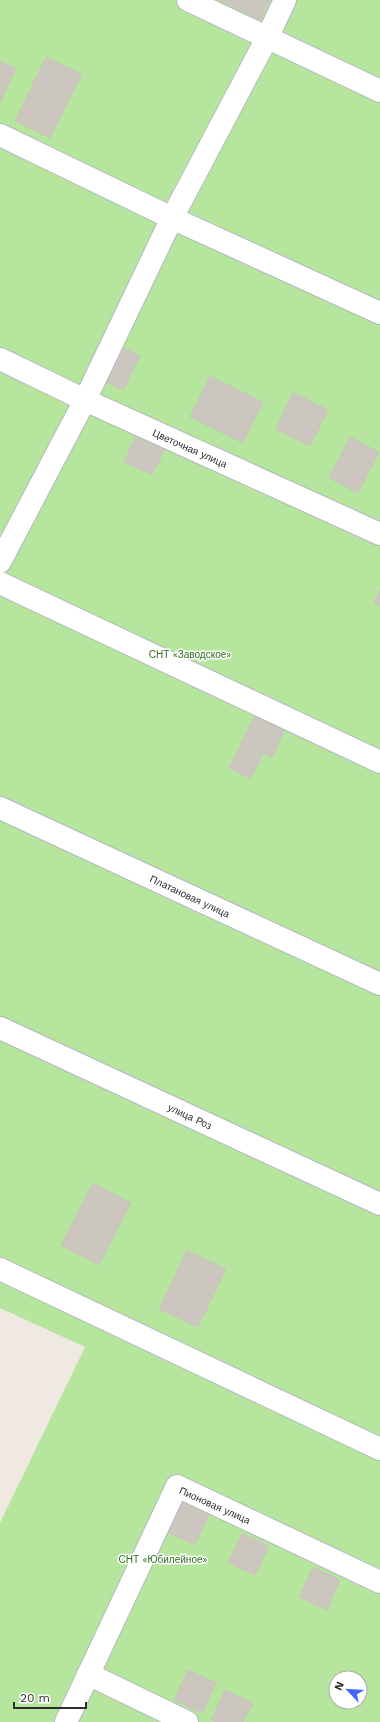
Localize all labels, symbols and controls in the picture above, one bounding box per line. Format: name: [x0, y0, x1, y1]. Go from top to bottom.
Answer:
street label: Цветочная улица: [151, 427, 229, 470]
park label: СНТ «Заводское»: [149, 649, 231, 660]
street label: Платановая улица: [148, 873, 232, 920]
street label: улица Роз: [166, 1102, 214, 1132]
street label: Пионовая улица: [178, 1485, 252, 1526]
park label: СНТ «Юбилейное»: [119, 1554, 207, 1565]
north arrow: [328, 1670, 368, 1710]
text: N: [332, 1680, 347, 1692]
scale bar: [14, 1684, 86, 1710]
text: 20 m: [20, 1691, 50, 1705]

